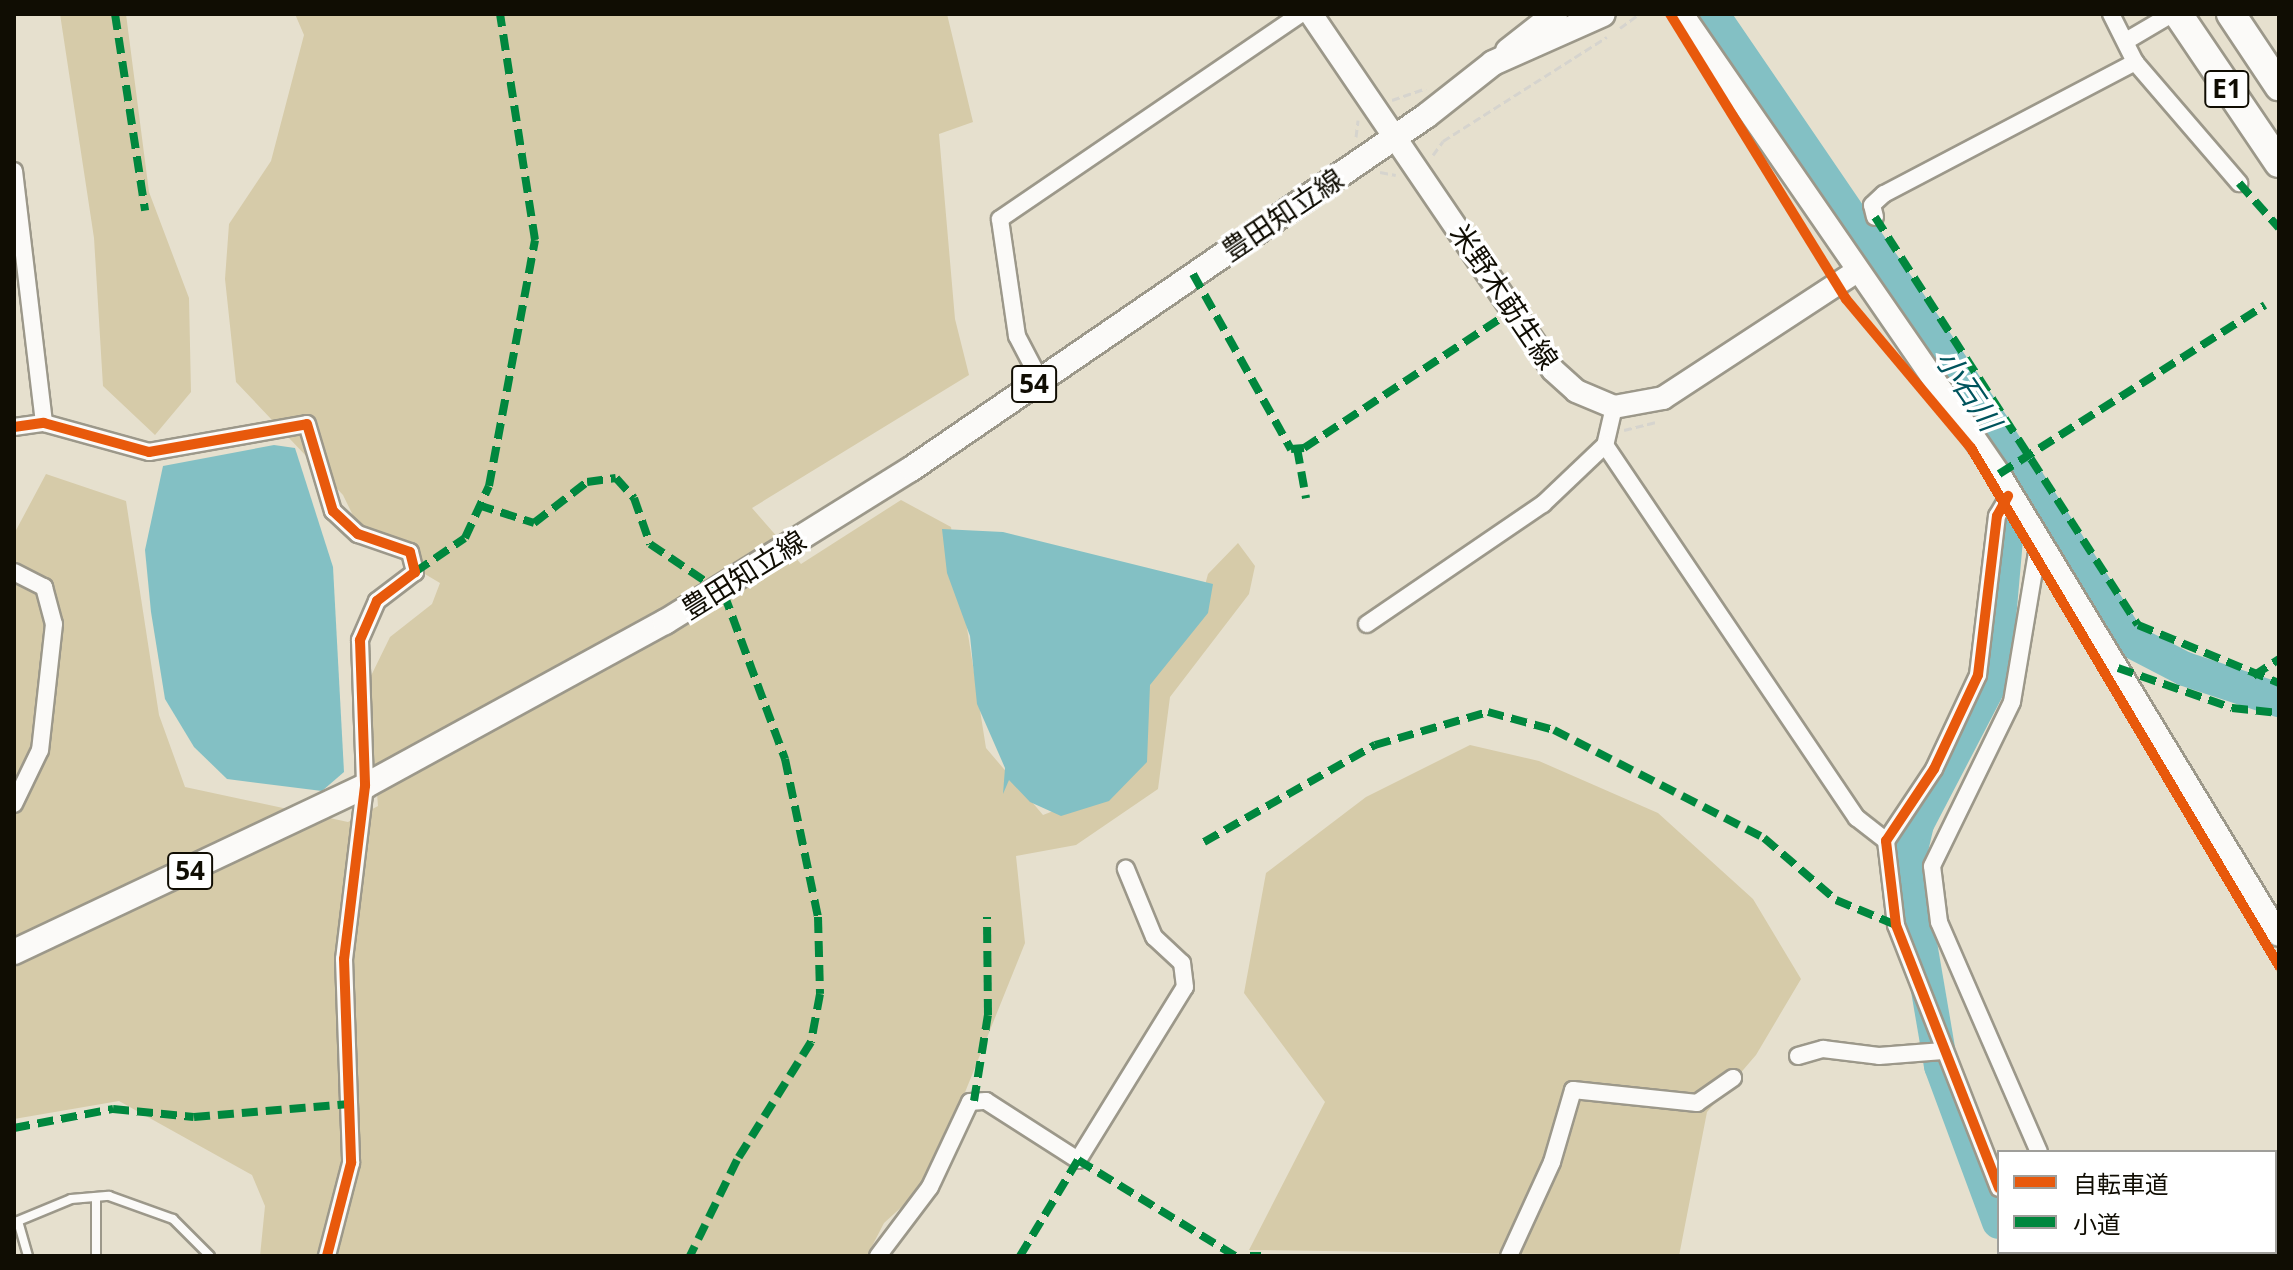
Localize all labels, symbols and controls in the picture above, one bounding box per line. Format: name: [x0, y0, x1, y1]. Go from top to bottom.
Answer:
road number: E1: [2203, 67, 2251, 111]
street label: 豊田知立線: [1215, 161, 1349, 267]
street label: 米野木莇生線: [1444, 217, 1566, 375]
water label: 小石川: [1928, 343, 2008, 437]
road number: 54: [1010, 362, 1058, 406]
street label: 豊田知立線: [675, 523, 811, 625]
road number: 54: [166, 849, 214, 893]
legend: [1997, 1150, 2277, 1254]
text: 自転車道: [2073, 1167, 2169, 1200]
text: 小道: [2073, 1207, 2121, 1240]

